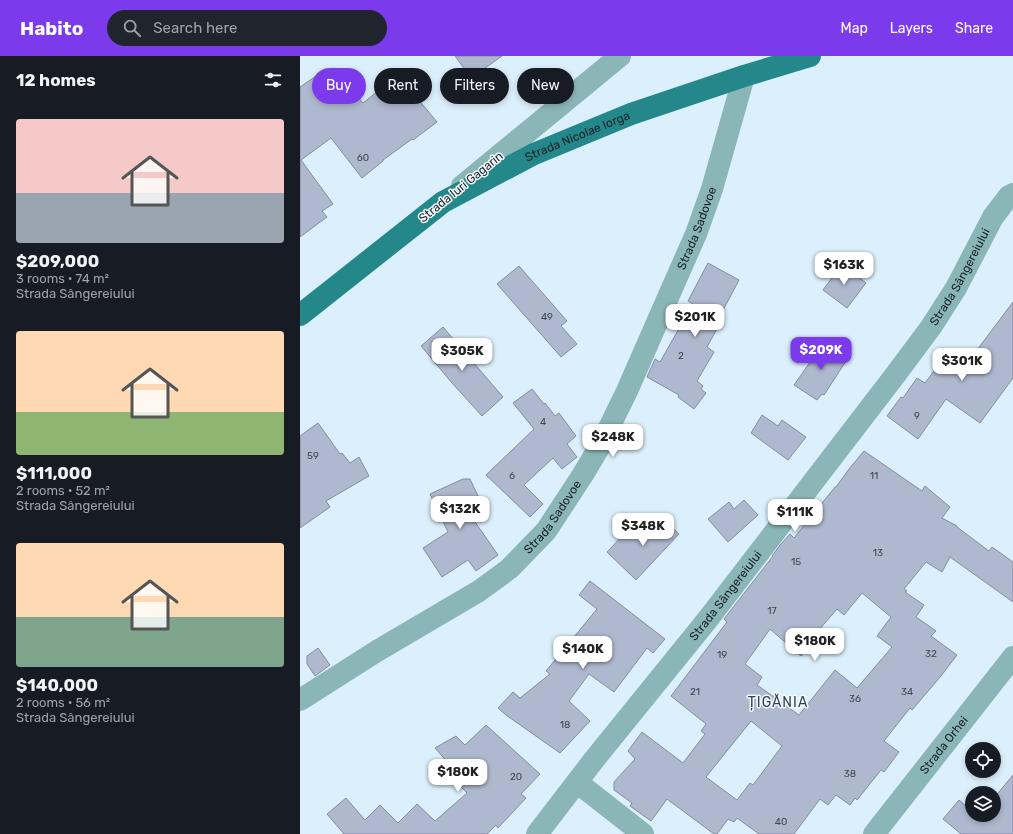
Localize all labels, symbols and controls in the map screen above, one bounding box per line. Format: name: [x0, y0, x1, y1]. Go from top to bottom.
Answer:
search box: [107, 10, 387, 46]
text: Habito: [20, 17, 83, 40]
icon: search: [121, 17, 143, 39]
text: Search here: [153, 19, 237, 37]
text: Map: [841, 20, 868, 37]
text: Layers: [890, 20, 933, 37]
text: Share: [955, 20, 993, 37]
chip: Buy: [312, 68, 366, 104]
chip: Rent: [374, 68, 432, 104]
chip: Filters: [440, 68, 509, 104]
chip: New: [517, 68, 574, 104]
icon: filters: [262, 69, 284, 91]
text: 12 homes: [16, 70, 96, 90]
street label: Strada Nicolae Iorga: [522, 108, 632, 165]
icon: home: [114, 145, 186, 217]
street label: Strada Iuri Gagarin: [416, 149, 506, 225]
house number: 60: [357, 152, 369, 164]
street label: Strada Sadovoe: [674, 185, 719, 272]
street label: Strada Sângereiului: [927, 226, 993, 328]
text: $209,000: [16, 251, 99, 271]
pin: $163K: [816, 252, 872, 286]
text: $163K: [824, 257, 864, 272]
text: 3 rooms · 74 m²: [16, 271, 109, 286]
text: Strada Sângereiului: [16, 286, 135, 301]
pin: $201K: [667, 304, 723, 338]
text: $201K: [674, 309, 716, 324]
house number: 49: [541, 311, 553, 323]
pin: $209K: [793, 337, 849, 371]
pin: $305K: [434, 338, 490, 372]
text: $209K: [800, 342, 842, 357]
text: $305K: [440, 343, 484, 358]
pin: $301K: [934, 348, 990, 382]
house number: 2: [678, 350, 684, 362]
text: $301K: [941, 353, 983, 368]
icon: home: [114, 357, 186, 429]
house number: 9: [914, 410, 920, 422]
house number: 4: [540, 416, 546, 428]
pin: $248K: [585, 424, 641, 458]
text: $248K: [591, 429, 635, 444]
house number: 59: [307, 450, 319, 462]
text: $111,000: [16, 463, 92, 483]
house number: 6: [509, 470, 515, 482]
house number: 11: [870, 470, 878, 482]
street label: Strada Sadovoe: [521, 477, 584, 557]
text: 2 rooms · 52 m²: [16, 483, 110, 498]
pin: $132K: [432, 496, 488, 530]
text: Strada Sângereiului: [16, 498, 135, 513]
pin: $111K: [767, 499, 823, 533]
text: $132K: [440, 501, 480, 516]
text: $111K: [777, 504, 813, 519]
pin: $348K: [615, 513, 671, 547]
text: $348K: [621, 518, 665, 533]
house number: 13: [873, 547, 883, 559]
street label: Strada Sângereiului: [686, 548, 765, 643]
house number: 15: [791, 556, 801, 568]
icon: home: [114, 569, 186, 641]
house number: 17: [767, 605, 777, 617]
pin: $180K: [787, 628, 843, 662]
text: $180K: [794, 633, 836, 648]
pin: $140K: [555, 636, 611, 670]
text: $140K: [562, 641, 604, 656]
house number: 32: [925, 648, 937, 660]
house number: 19: [717, 649, 727, 661]
text: $140,000: [16, 675, 98, 695]
house number: 21: [690, 686, 700, 698]
house number: 34: [901, 686, 913, 698]
district label: ȚIGĂNIA: [748, 693, 808, 711]
house number: 36: [849, 693, 861, 705]
text: 2 rooms · 56 m²: [16, 695, 110, 710]
text: Strada Sângereiului: [16, 710, 135, 725]
street label: Strada Orhei: [917, 713, 971, 777]
house number: 18: [560, 719, 570, 731]
map controls: [965, 742, 1001, 822]
button: locate: [965, 742, 1001, 778]
pin: $180K: [430, 759, 486, 793]
text: $180K: [437, 764, 479, 779]
house number: 38: [844, 768, 856, 780]
house number: 20: [510, 771, 522, 783]
button: layers: [965, 786, 1001, 822]
house number: 40: [775, 816, 787, 828]

